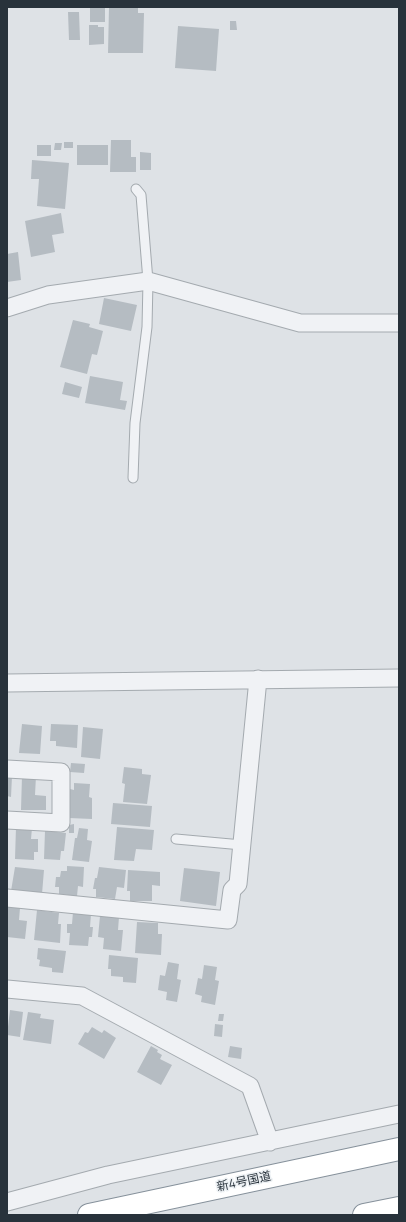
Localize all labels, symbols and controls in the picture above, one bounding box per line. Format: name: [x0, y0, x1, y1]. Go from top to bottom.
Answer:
street label: 新4号国道: [216, 1169, 272, 1195]

